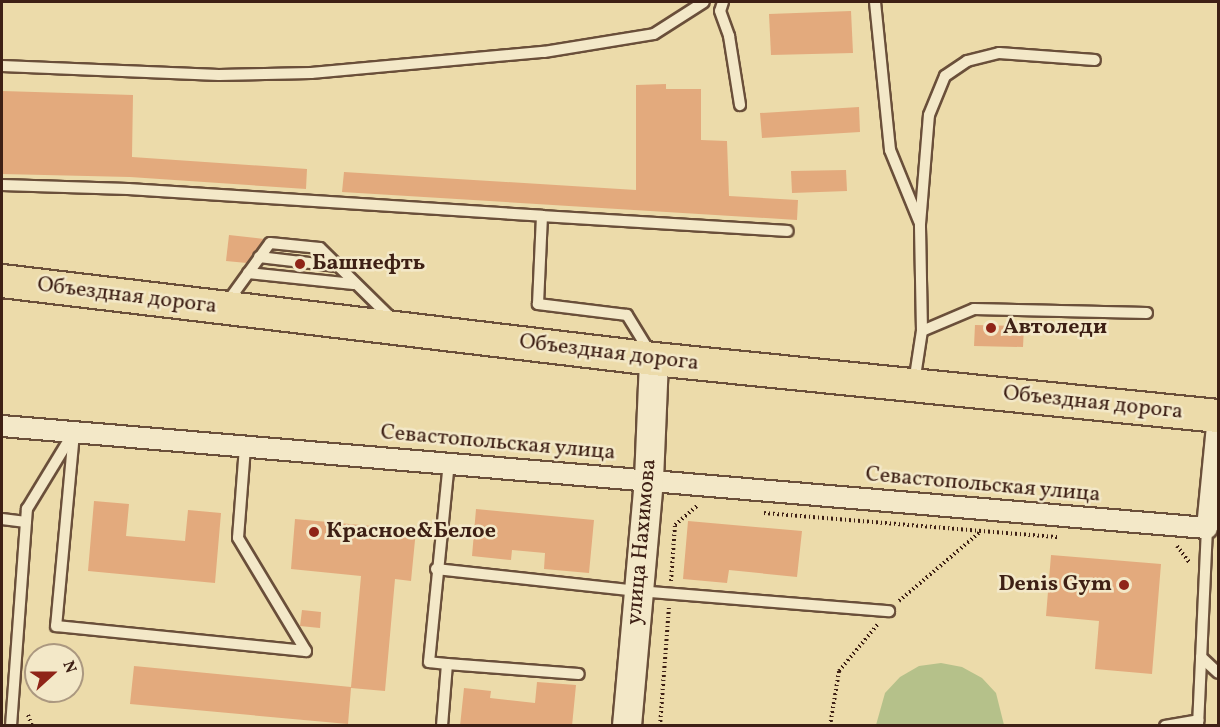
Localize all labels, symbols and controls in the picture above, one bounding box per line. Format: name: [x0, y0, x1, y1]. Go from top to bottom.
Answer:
place label: Башнефть: [312, 251, 425, 277]
marker: Башнефть: [293, 257, 307, 271]
street label: Объездная дорога: [36, 272, 218, 320]
place label: Автоледи: [1003, 315, 1107, 341]
marker: Автоледи: [984, 321, 998, 335]
street label: Объездная дорога: [518, 329, 700, 377]
street label: Объездная дорога: [1002, 380, 1184, 426]
street label: Севастопольская улица: [379, 420, 617, 466]
street label: улица Нахимова: [622, 458, 662, 626]
street label: Севастопольская улица: [864, 462, 1102, 508]
place label: Красное&Белое: [326, 519, 496, 545]
marker: Красное&Белое: [307, 525, 321, 539]
place label: Denis Gym: [998, 572, 1112, 598]
marker: Denis Gym: [1117, 578, 1131, 592]
north arrow: [24, 643, 84, 703]
text: N: [57, 658, 81, 677]

